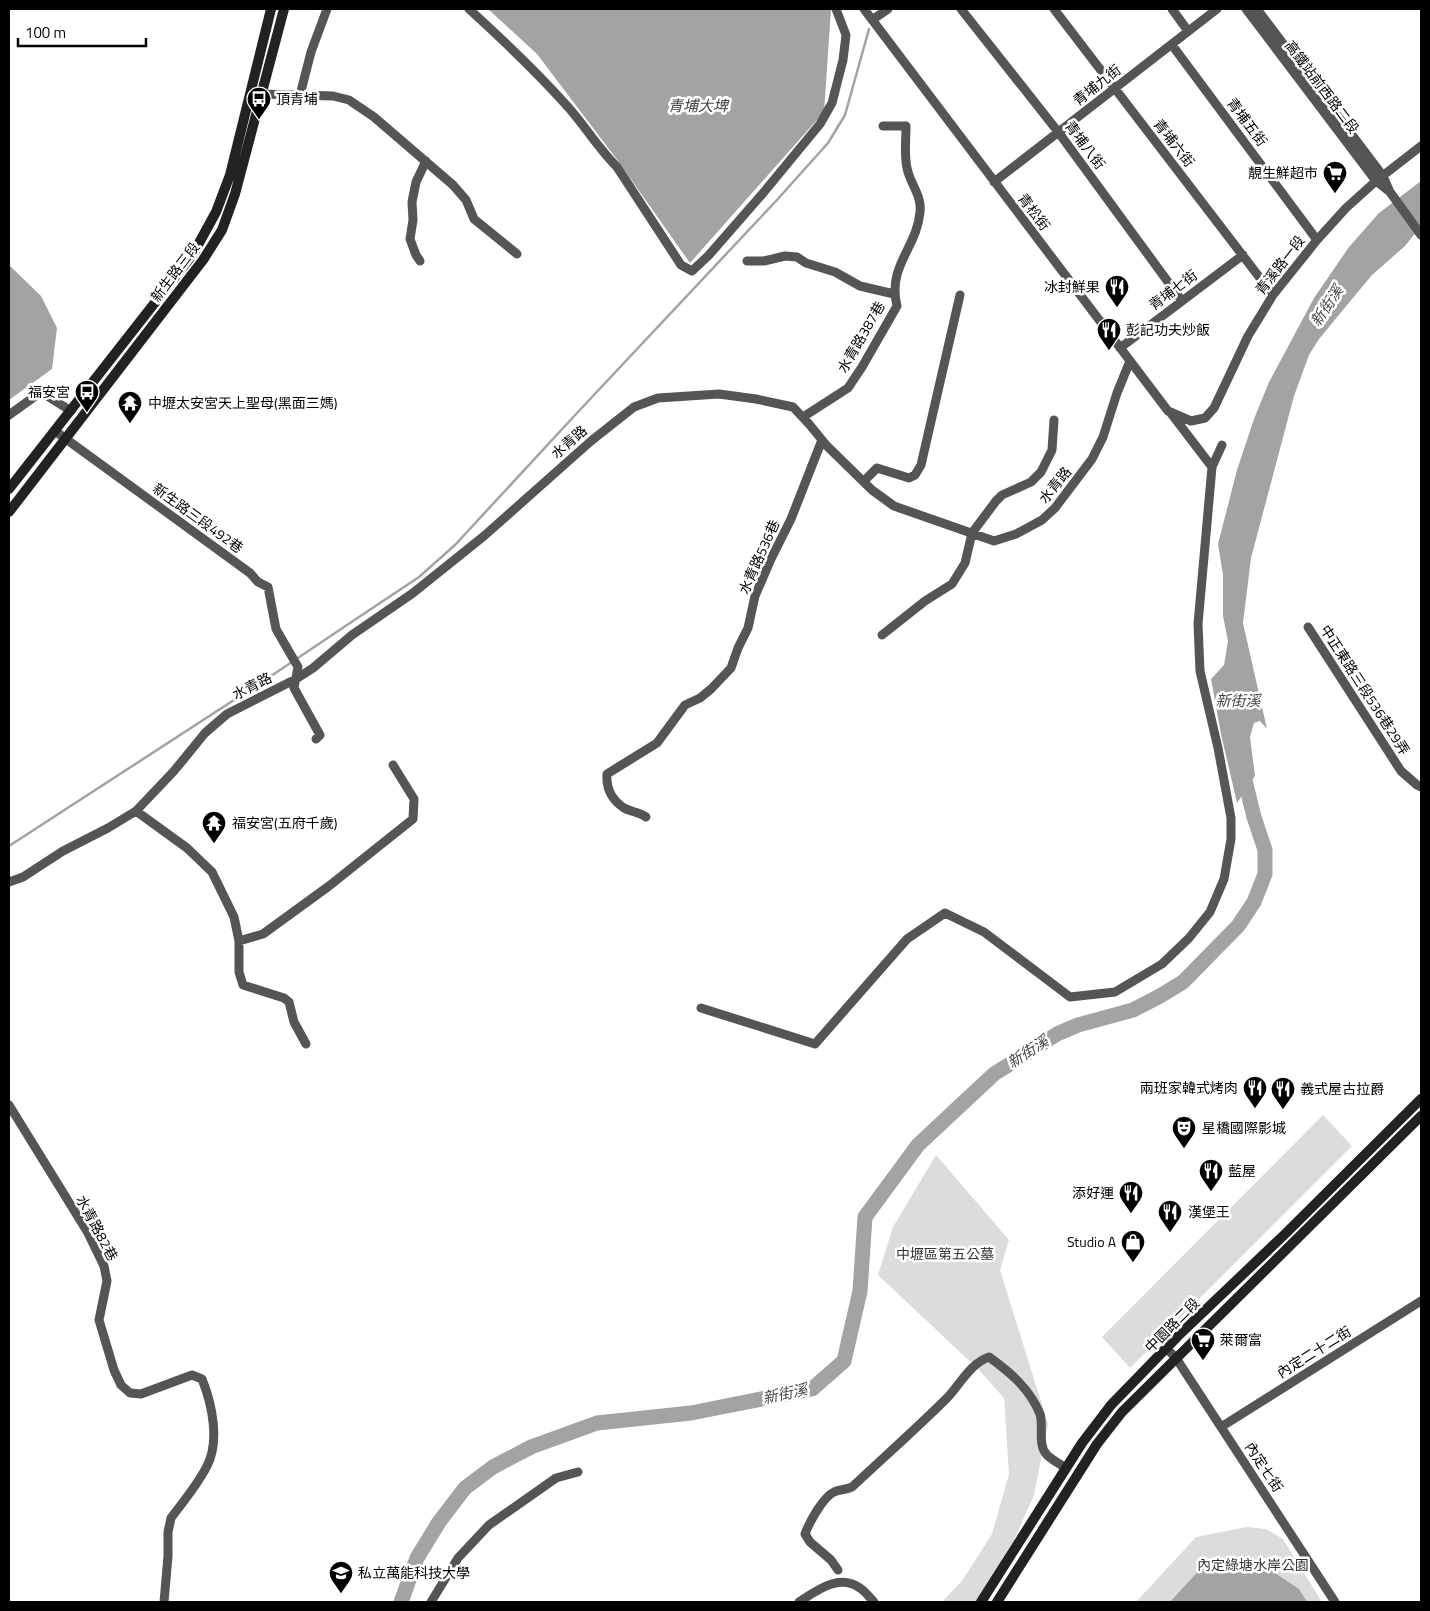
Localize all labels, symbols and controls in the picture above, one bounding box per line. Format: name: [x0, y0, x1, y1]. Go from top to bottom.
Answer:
scale bar: [18, 15, 145, 47]
text: 100 m: [25, 21, 66, 44]
street label: 高鐵站前西路二段: [1280, 36, 1364, 138]
street label: 青埔九街: [1068, 59, 1125, 110]
bus stop icon: 頂青埔: [246, 86, 272, 120]
place label: 頂青埔: [276, 88, 318, 109]
street label: 青埔五街: [1222, 93, 1273, 150]
water label: 青埔大埤: [668, 94, 730, 117]
street label: 青埔六街: [1149, 114, 1200, 171]
street label: 青埔八街: [1060, 116, 1111, 173]
supermarket icon: 靚生鮮超市: [1322, 160, 1348, 194]
place label: 靚生鮮超市: [1248, 162, 1318, 183]
street label: 青松街: [1013, 189, 1055, 235]
street label: 青溪路一段: [1250, 231, 1309, 299]
street label: 新生路三段: [145, 237, 204, 306]
street label: 青埔七街: [1144, 264, 1201, 315]
restaurant icon: 冰封鮮果: [1104, 274, 1130, 308]
place label: 冰封鮮果: [1044, 276, 1100, 297]
water label: 新街溪: [1304, 279, 1350, 331]
street label: 水青路387巷: [832, 297, 890, 376]
restaurant icon: 彭記功夫炒飯: [1096, 317, 1122, 351]
place label: 彭記功夫炒飯: [1126, 319, 1210, 340]
bus stop icon: 福安宮: [74, 379, 100, 413]
place label: 福安宮: [28, 381, 70, 402]
temple icon: 中壢太安宮天上聖母(黑面三媽): [117, 390, 143, 424]
place label: 中壢太安宮天上聖母(黑面三媽): [148, 392, 337, 413]
street label: 水青路: [546, 420, 591, 463]
street label: 水青路: [1033, 462, 1076, 508]
street label: 新生路三段492巷: [149, 477, 248, 558]
street label: 水青路536巷: [733, 516, 784, 597]
street label: 中正東路三段536巷29弄: [1315, 621, 1415, 759]
street label: 水青路: [228, 667, 275, 704]
water label: 新街溪: [1215, 689, 1262, 712]
temple icon: 福安宮(五府千歲): [201, 810, 227, 844]
place label: 福安宮(五府千歲): [232, 812, 337, 833]
water label: 新街溪: [1003, 1029, 1055, 1073]
restaurant icon: 兩班家韓式烤肉: [1242, 1075, 1268, 1109]
restaurant icon: 義式屋古拉爵: [1270, 1076, 1296, 1110]
place label: 兩班家韓式烤肉: [1140, 1077, 1238, 1098]
place label: 義式屋古拉爵: [1300, 1078, 1384, 1099]
theatre icon: 星橋國際影城: [1171, 1115, 1197, 1149]
place label: 星橋國際影城: [1202, 1117, 1286, 1138]
restaurant icon: 藍屋: [1198, 1158, 1224, 1192]
place label: 藍屋: [1228, 1160, 1256, 1181]
restaurant icon: 添好運: [1118, 1180, 1144, 1214]
place label: 添好運: [1072, 1182, 1114, 1203]
street label: 水青路82巷: [71, 1191, 124, 1264]
restaurant icon: 漢堡王: [1157, 1199, 1183, 1233]
place label: 漢堡王: [1188, 1201, 1230, 1222]
shop icon: Studio A: [1120, 1229, 1146, 1263]
place label: Studio A: [1067, 1231, 1117, 1252]
park label: 中壢區第五公墓: [896, 1243, 994, 1264]
street label: 中園路二段: [1139, 1292, 1204, 1357]
street label: 內定二十二街: [1273, 1320, 1355, 1383]
supermarket icon: 萊爾富: [1190, 1327, 1216, 1361]
place label: 萊爾富: [1220, 1329, 1262, 1350]
water label: 新街溪: [760, 1377, 811, 1409]
street label: 內定七街: [1240, 1438, 1288, 1496]
park label: 內定綠塘水岸公園: [1197, 1554, 1309, 1575]
school or university icon: 私立萬能科技大學: [328, 1560, 354, 1594]
place label: 私立萬能科技大學: [358, 1562, 470, 1583]

